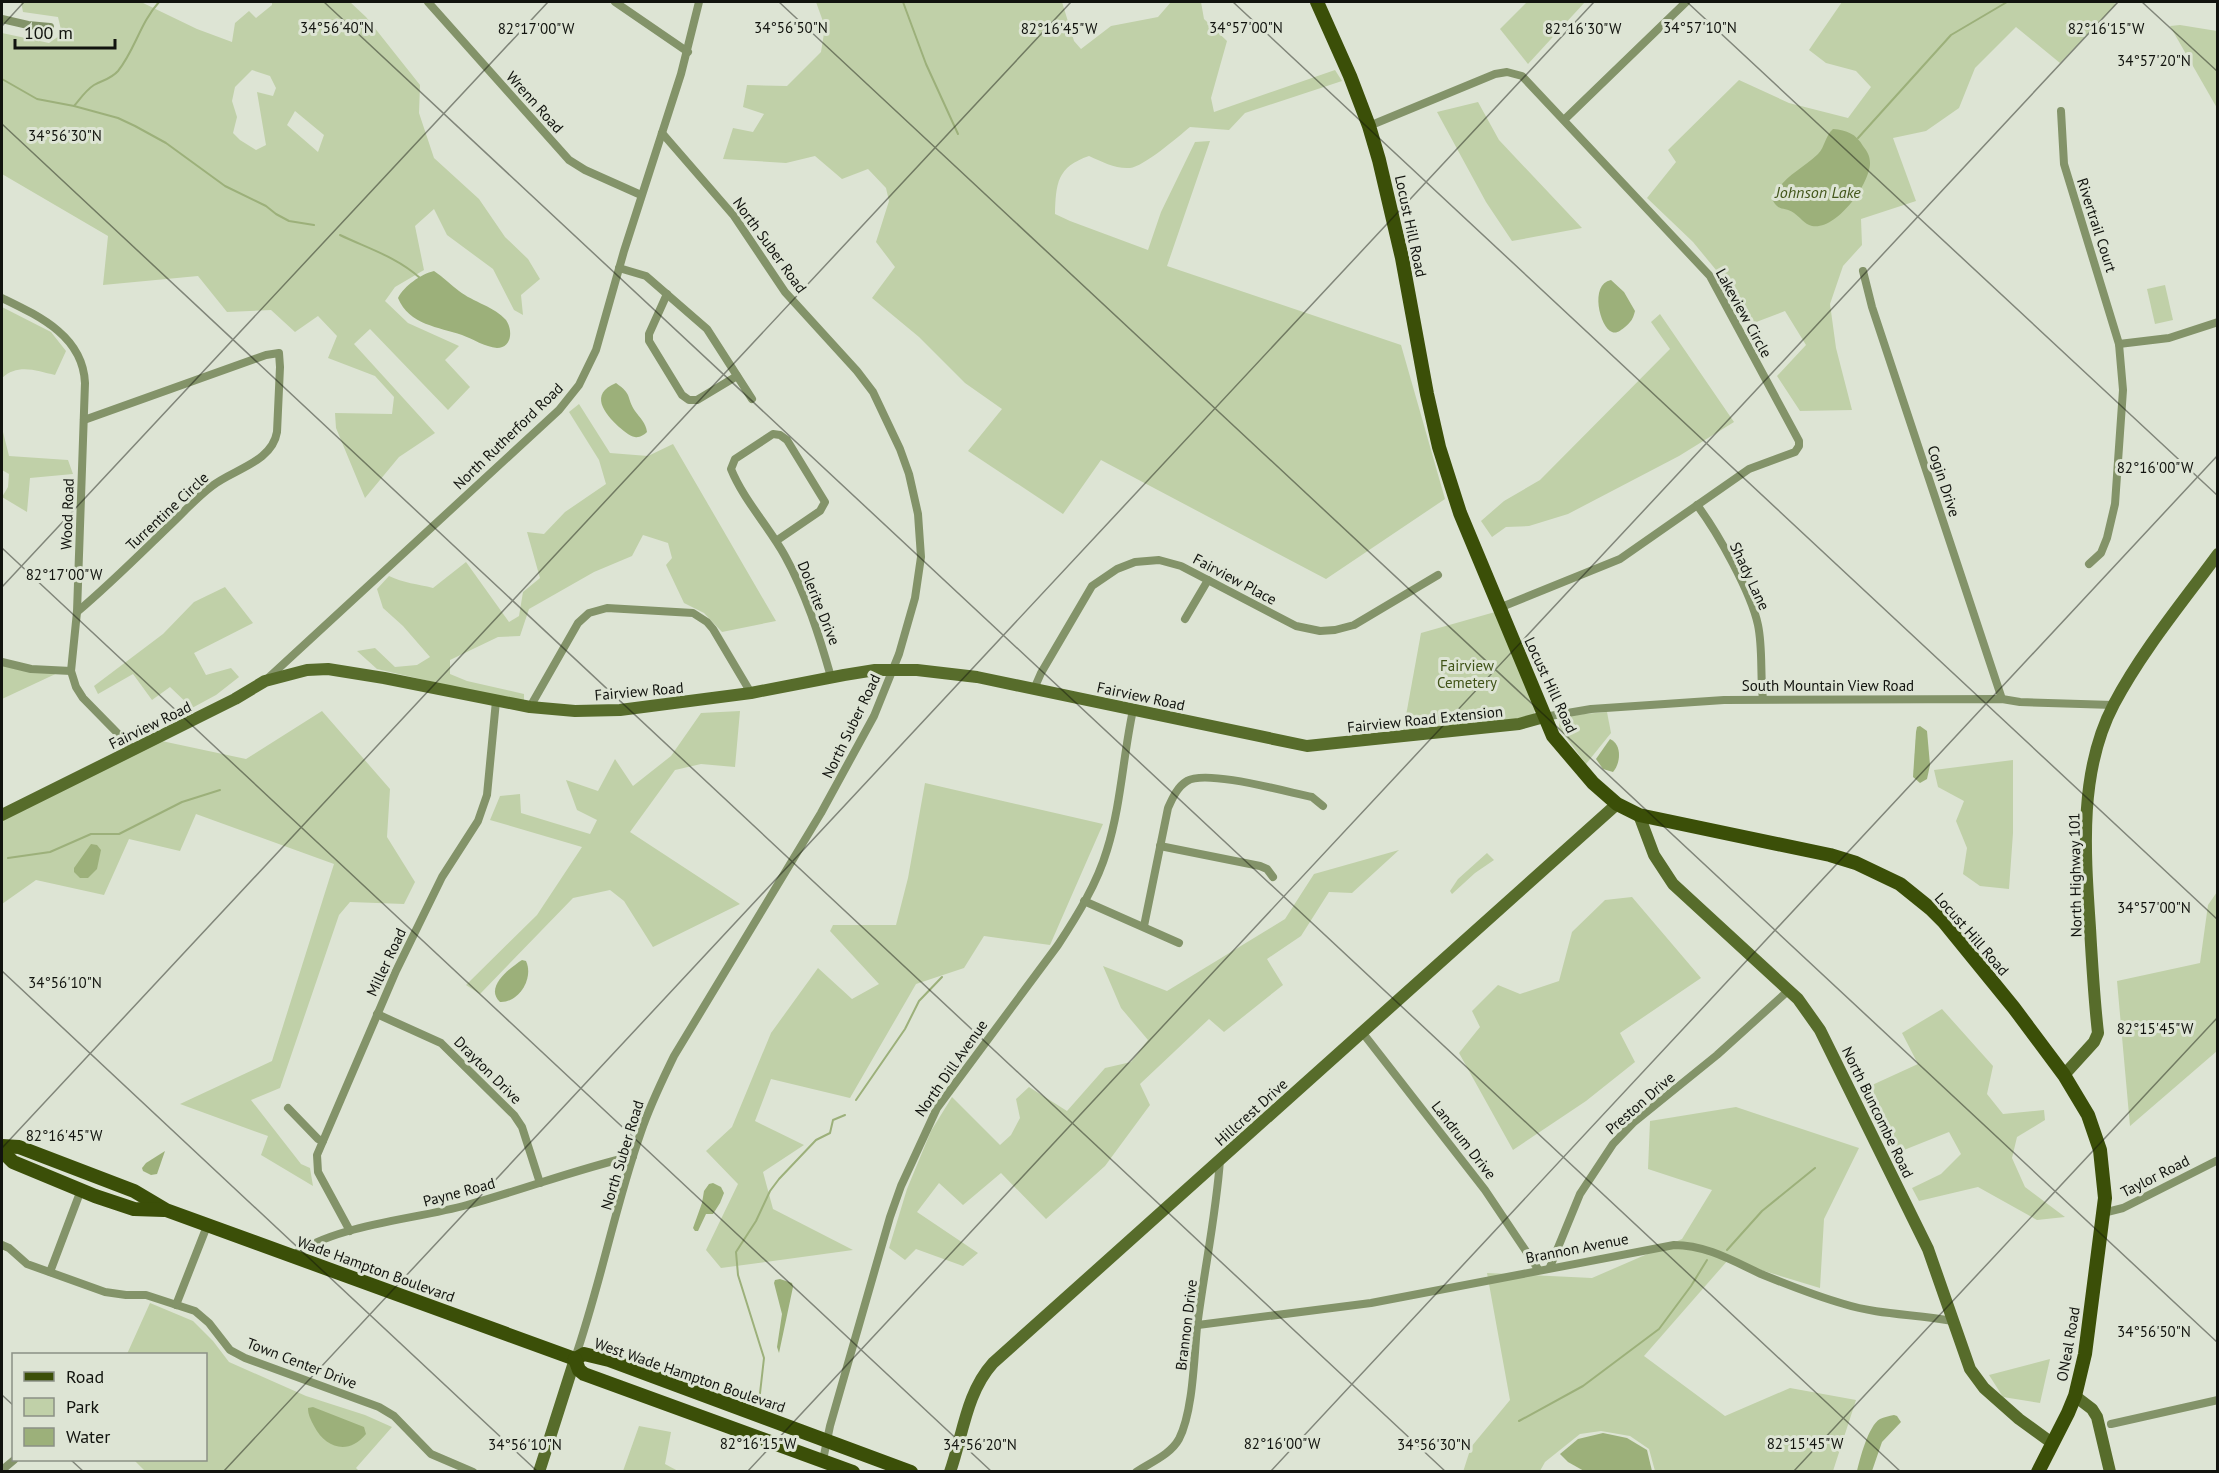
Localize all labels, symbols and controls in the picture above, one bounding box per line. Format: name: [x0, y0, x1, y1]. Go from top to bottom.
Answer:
scale bar: [15, 12, 116, 50]
text: 34°56'40"N: [300, 18, 374, 37]
text: 34°56'50"N: [754, 18, 828, 37]
text: 34°57'00"N: [1209, 18, 1283, 37]
text: 34°57'10"N: [1663, 18, 1737, 37]
text: 82°17'00"W: [498, 19, 575, 38]
text: 82°16'45"W: [1021, 19, 1098, 38]
text: 82°16'30"W: [1545, 19, 1622, 38]
text: 82°16'15"W: [2068, 19, 2145, 38]
text: 100 m: [24, 21, 73, 44]
text: 34°57'20"N: [2117, 51, 2191, 70]
street label: Wrenn Road: [502, 67, 568, 137]
text: 34°56'30"N: [28, 126, 102, 145]
street label: Locust Hill Road: [1391, 173, 1431, 279]
street label: Rivertrail Court: [2073, 175, 2121, 275]
water label: Johnson Lake: [1774, 182, 1861, 202]
street label: North Suber Road: [729, 193, 811, 297]
street label: Lakeview Circle: [1712, 265, 1776, 361]
street label: North Rutherford Road: [449, 379, 567, 493]
street label: Cogin Drive: [1924, 443, 1964, 519]
text: 82°16'00"W: [2117, 458, 2194, 477]
street label: Turrentine Circle: [122, 468, 212, 554]
street label: Wood Road: [56, 478, 78, 550]
street label: Shady Lane: [1726, 539, 1774, 613]
street label: Fairview Place: [1190, 549, 1280, 609]
street label: Dolerite Drive: [793, 558, 845, 648]
text: 82°17'00"W: [26, 565, 103, 584]
street label: Locust Hill Road: [1520, 634, 1582, 736]
park label: Fairview Cemetery: [1437, 656, 1497, 692]
street label: North Suber Road: [818, 671, 884, 781]
street label: South Mountain View Road: [1742, 676, 1914, 695]
street label: Fairview Road: [1095, 677, 1187, 715]
street label: Fairview Road: [594, 678, 684, 704]
street label: Fairview Road: [106, 697, 194, 753]
street label: Fairview Road Extension: [1346, 701, 1504, 737]
street label: North Highway 101: [2064, 812, 2086, 938]
street label: Locust Hill Road: [1931, 889, 2013, 979]
text: 34°57'00"N: [2117, 898, 2191, 917]
street label: Miller Road: [362, 925, 410, 999]
text: 34°56'10"N: [28, 973, 102, 992]
street label: North Dill Avenue: [911, 1016, 991, 1120]
text: 82°15'45"W: [2117, 1019, 2194, 1038]
street label: Drayton Drive: [450, 1032, 526, 1108]
street label: North Buncombe Road: [1838, 1043, 1918, 1181]
street label: Preston Drive: [1601, 1068, 1679, 1138]
street label: Hillcrest Drive: [1211, 1074, 1291, 1150]
street label: Landrum Drive: [1428, 1097, 1500, 1183]
street label: North Suber Road: [596, 1098, 648, 1212]
text: 82°16'45"W: [26, 1126, 103, 1145]
street label: Taylor Road: [2118, 1151, 2192, 1201]
street label: Payne Road: [421, 1173, 497, 1211]
street label: Brannon Avenue: [1524, 1229, 1630, 1267]
street label: Wade Hampton Boulevard: [295, 1232, 457, 1306]
street label: Brannon Drive: [1171, 1278, 1201, 1372]
street label: ONeal Road: [2052, 1305, 2084, 1383]
text: 34°56'50"N: [2117, 1322, 2191, 1341]
street label: Town Center Drive: [244, 1333, 360, 1393]
street label: West Wade Hampton Boulevard: [592, 1333, 788, 1417]
legend: [12, 1353, 207, 1461]
text: Road: [66, 1365, 104, 1388]
text: Park: [66, 1395, 99, 1418]
text: Water: [66, 1425, 110, 1448]
text: 82°16'15"W: [720, 1434, 797, 1453]
text: 82°16'00"W: [1244, 1434, 1321, 1453]
text: 82°15'45"W: [1767, 1434, 1844, 1453]
text: 34°56'10"N: [488, 1435, 562, 1454]
text: 34°56'20"N: [943, 1435, 1017, 1454]
text: 34°56'30"N: [1397, 1435, 1471, 1454]

